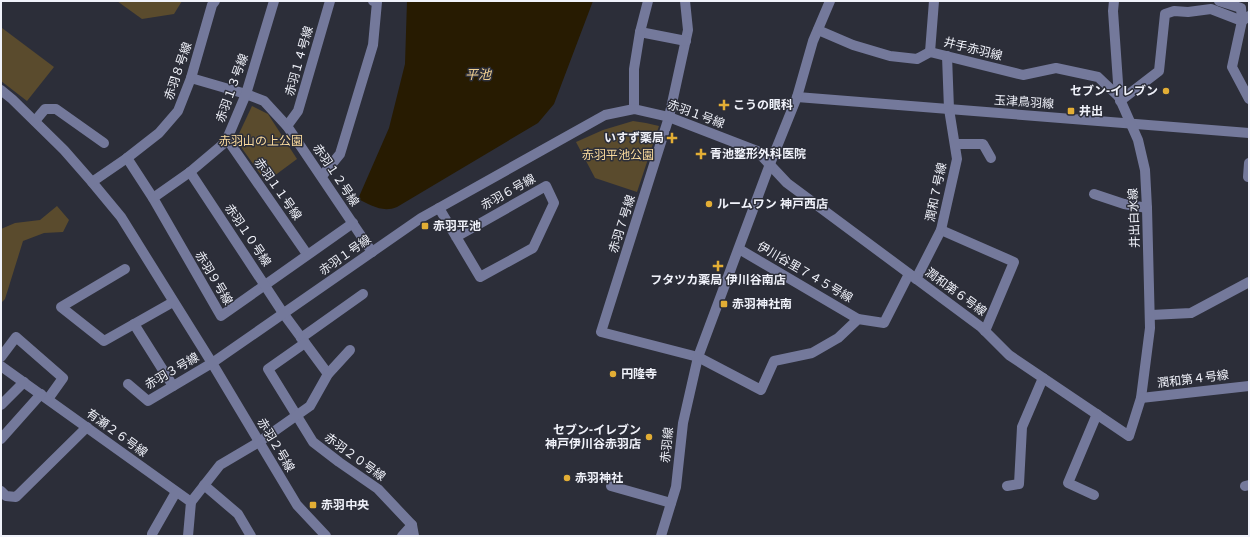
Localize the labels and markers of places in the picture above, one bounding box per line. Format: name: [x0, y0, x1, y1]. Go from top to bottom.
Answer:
place label: セブン-イレブン: [1070, 84, 1158, 98]
marker: セブン-イレブン: [1161, 86, 1171, 96]
place label: こうの眼科: [733, 98, 793, 112]
marker: こうの眼科: [718, 99, 730, 111]
place label: 井出: [1079, 104, 1103, 118]
marker: 井出: [1066, 106, 1076, 116]
place label: いすず薬局: [604, 131, 664, 145]
marker: いすず薬局: [667, 133, 677, 143]
place label: 青池整形外科医院: [710, 147, 806, 161]
marker: 青池整形外科医院: [695, 148, 707, 160]
place label: ルームワン 神戸西店: [717, 197, 828, 211]
marker: ルームワン 神戸西店: [704, 199, 714, 209]
place label: 赤羽平池: [433, 219, 481, 233]
marker: 赤羽平池: [420, 221, 430, 231]
marker: フタツカ薬局 伊川谷南店: [713, 261, 723, 271]
place label: フタツカ薬局 伊川谷南店: [650, 273, 786, 287]
place label: 赤羽神社南: [732, 297, 792, 311]
marker: 赤羽神社南: [719, 299, 729, 309]
place label: 円隆寺: [621, 367, 657, 381]
marker: 円隆寺: [608, 369, 618, 379]
place label: セブン-イレブン 神戸伊川谷赤羽店: [545, 423, 641, 451]
marker: セブン-イレブン 神戸伊川谷赤羽店: [644, 432, 654, 442]
place label: 赤羽神社: [575, 471, 623, 485]
marker: 赤羽神社: [562, 473, 572, 483]
place label: 赤羽中央: [321, 498, 369, 512]
marker: 赤羽中央: [308, 500, 318, 510]

